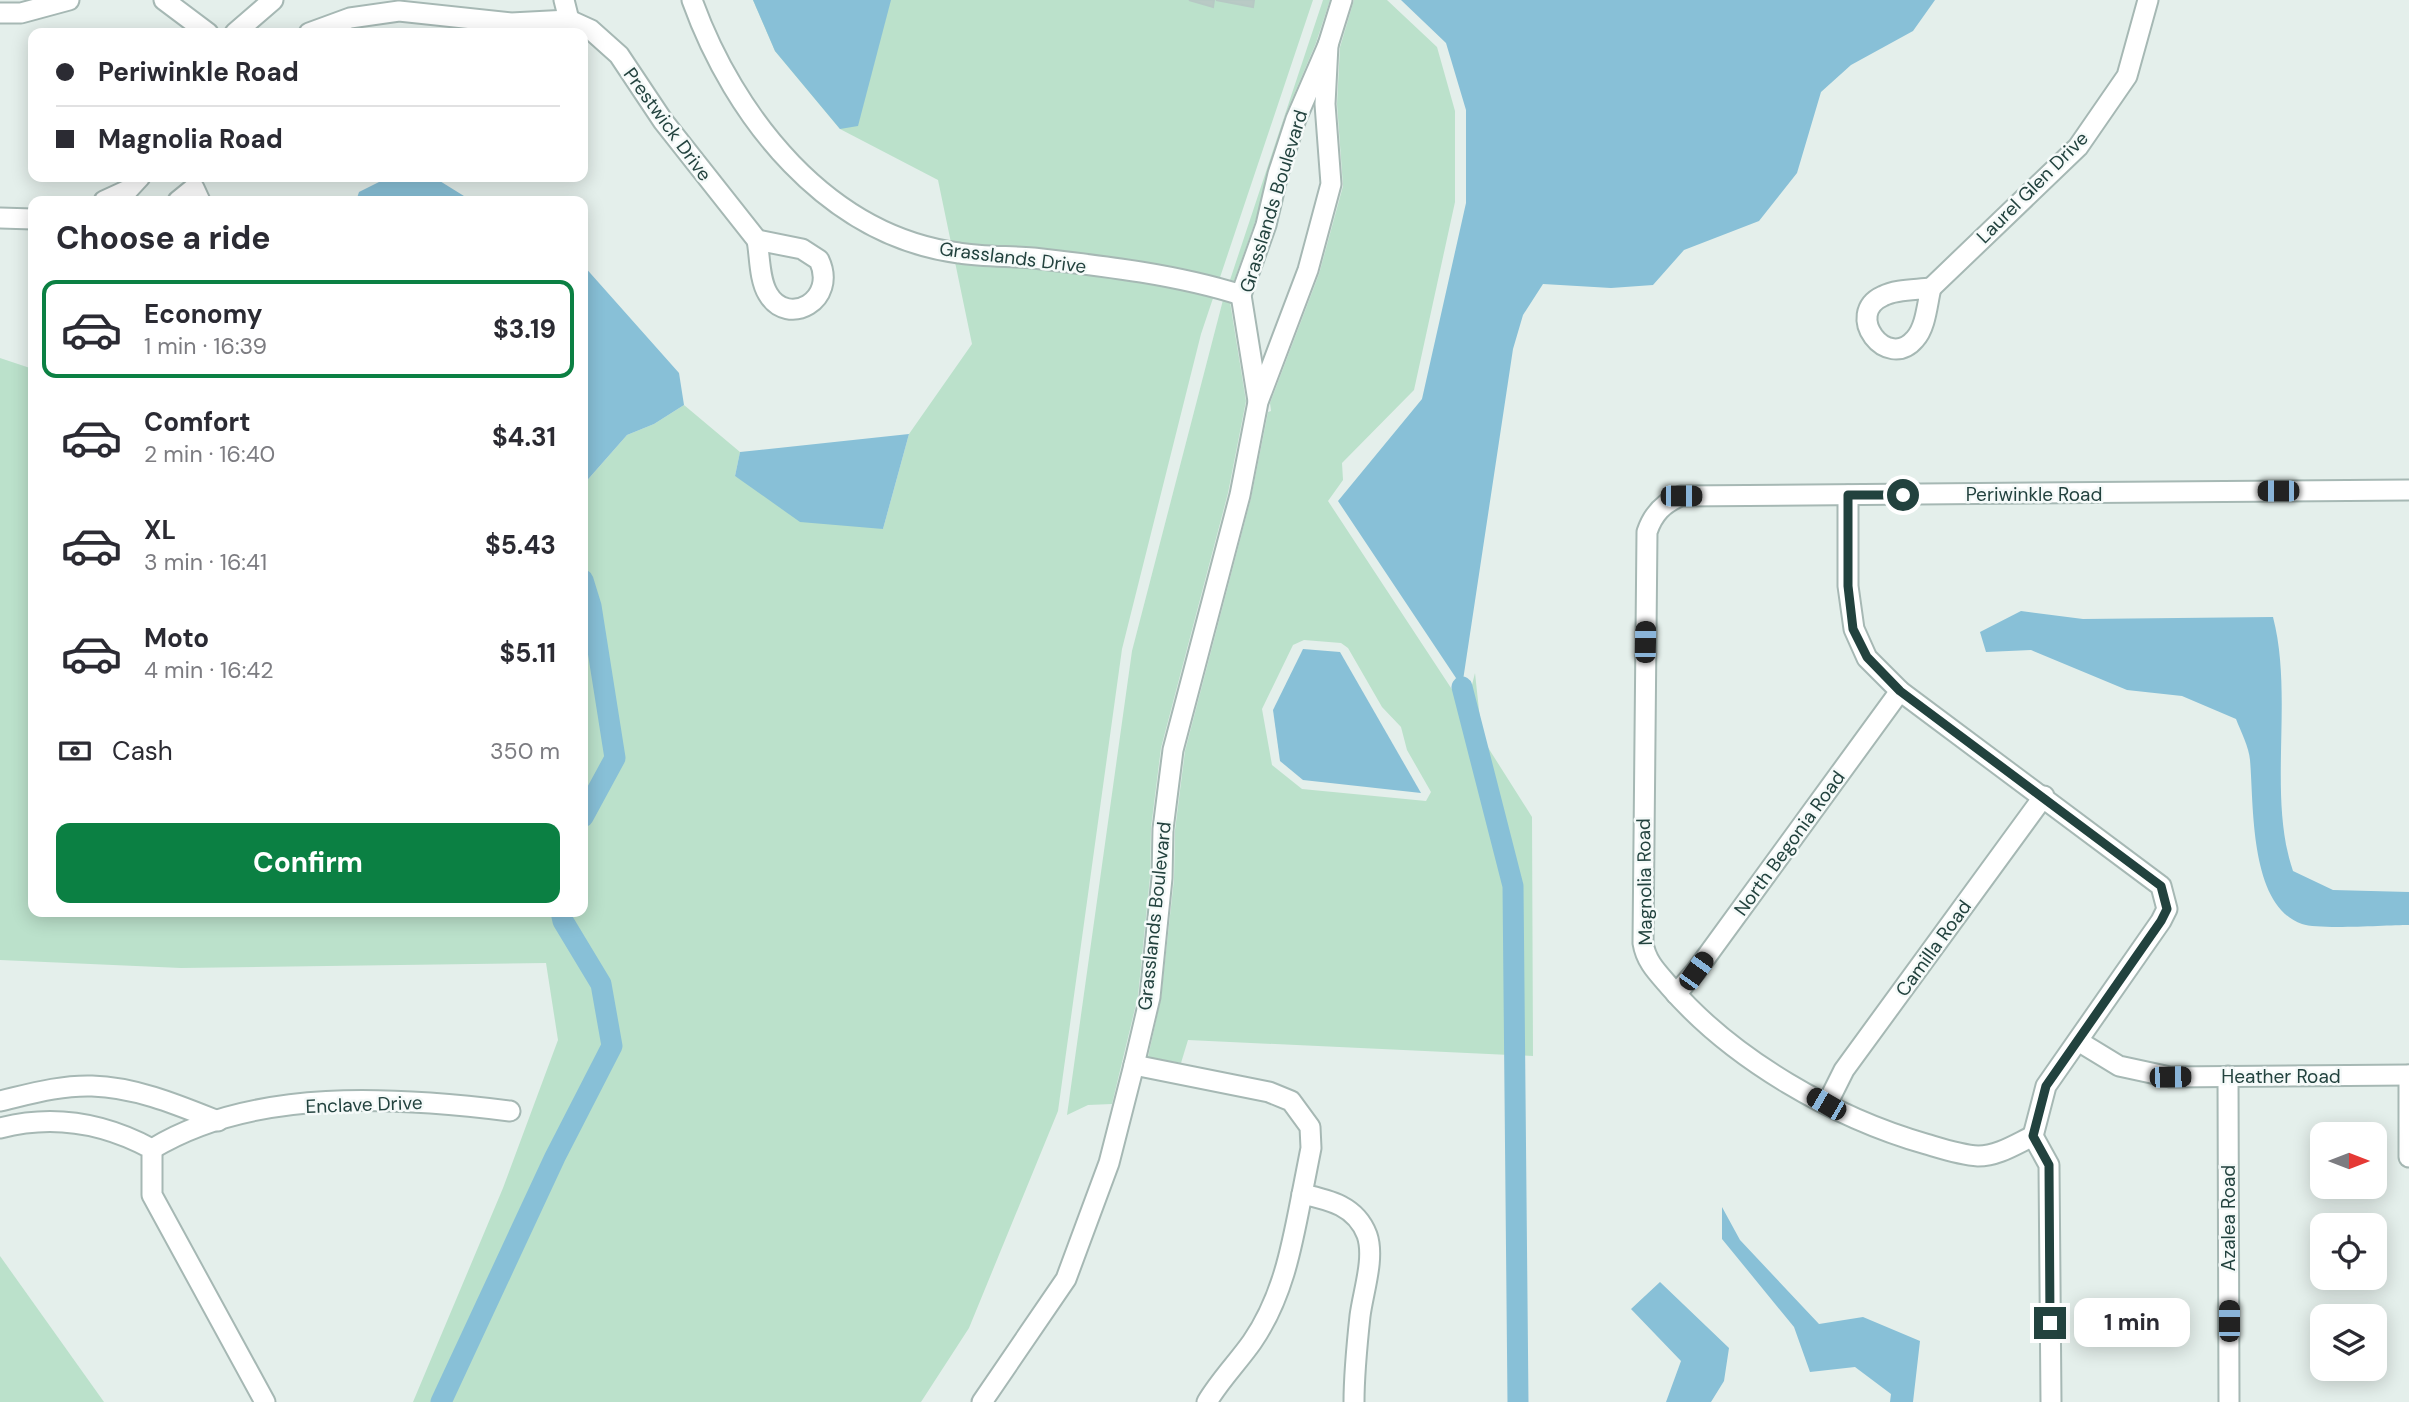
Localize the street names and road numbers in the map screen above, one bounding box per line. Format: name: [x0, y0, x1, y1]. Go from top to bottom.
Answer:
street label: Prestwick Drive: [618, 62, 717, 186]
street label: Grasslands Boulevard: [1234, 107, 1313, 295]
street label: Laurel Glen Drive: [1971, 126, 2094, 249]
street label: Grasslands Drive: [938, 236, 1088, 279]
street label: Periwinkle Road: [1966, 482, 2102, 507]
street label: North Begonia Road: [1728, 766, 1851, 921]
street label: Magnolia Road: [1631, 818, 1658, 946]
street label: Grasslands Boulevard: [1132, 820, 1177, 1012]
street label: Camilla Road: [1890, 895, 1977, 1002]
street label: Heather Road: [2221, 1064, 2341, 1089]
street label: Enclave Drive: [305, 1090, 423, 1119]
street label: Azalea Road: [2216, 1165, 2241, 1271]

